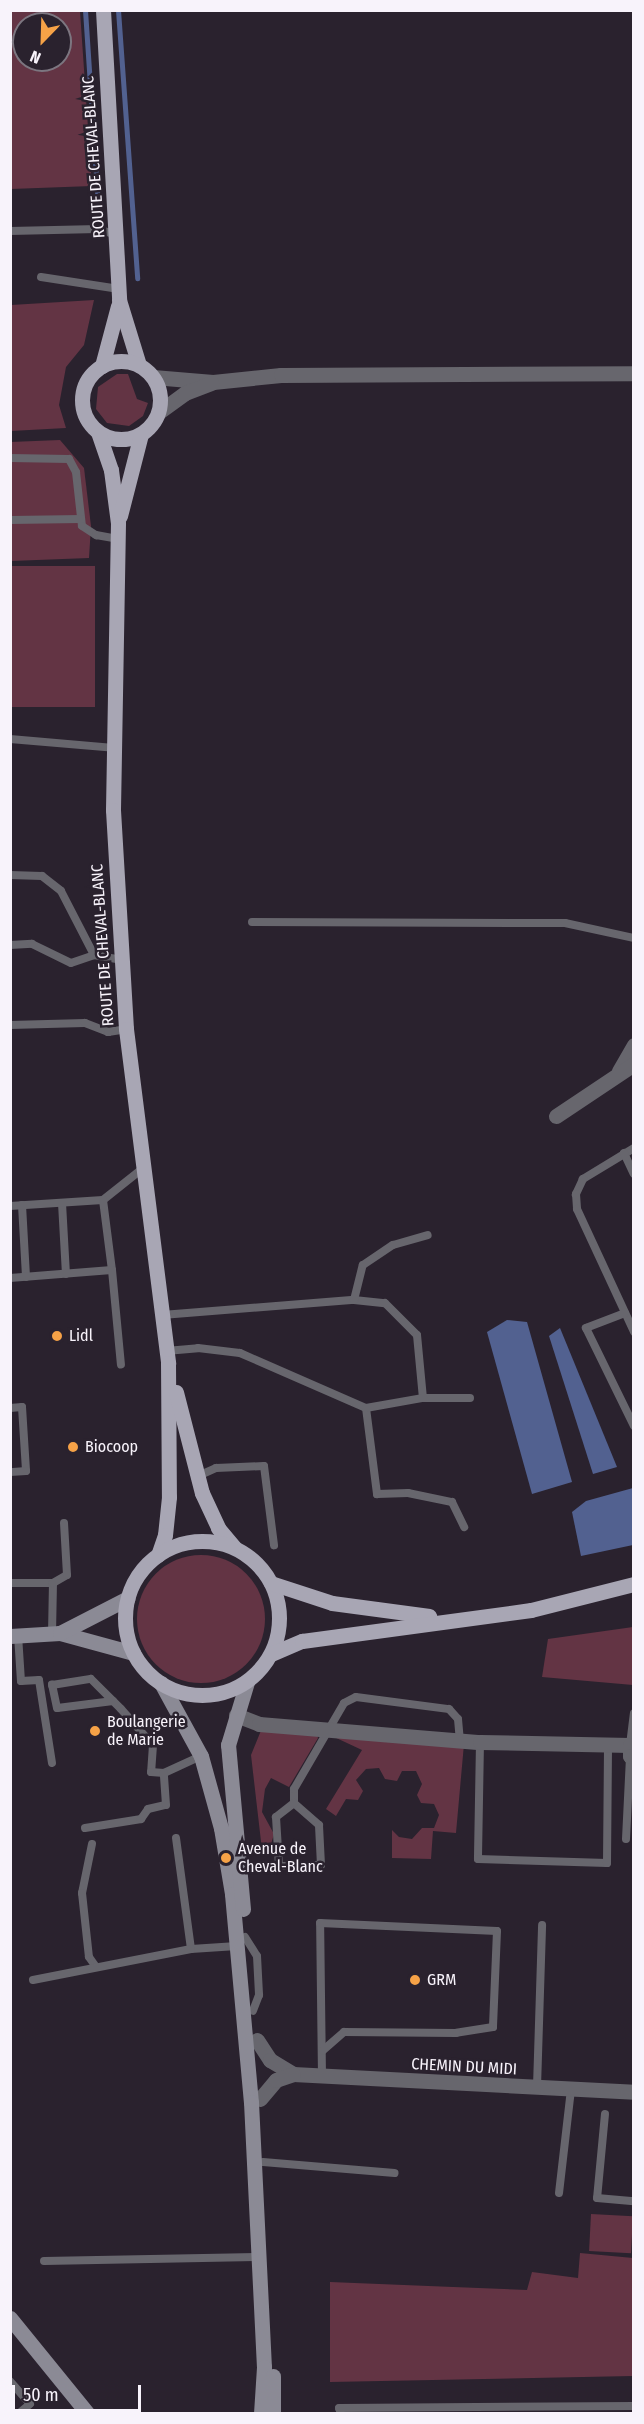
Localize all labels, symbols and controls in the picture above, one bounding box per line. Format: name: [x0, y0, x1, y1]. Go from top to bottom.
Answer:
north arrow: [12, 12, 72, 72]
text: N: [27, 47, 44, 68]
street label: ROUTE DE CHEVAL-BLANC: [79, 75, 109, 239]
street label: ROUTE DE CHEVAL-BLANC: [88, 863, 118, 1027]
place label: Lidl: [69, 1326, 93, 1346]
marker: Lidl: [50, 1329, 64, 1343]
place label: Biocoop: [85, 1437, 138, 1457]
marker: Biocoop: [66, 1440, 80, 1454]
place label: Boulangerie de Marie: [107, 1712, 186, 1750]
marker: Boulangerie de Marie: [88, 1724, 102, 1738]
place label: Avenue de Cheval-Blanc: [238, 1839, 323, 1877]
marker: Avenue de Cheval-Blanc: [219, 1851, 233, 1865]
place label: GRM: [427, 1970, 456, 1990]
marker: GRM: [408, 1973, 422, 1987]
street label: CHEMIN DU MIDI: [411, 2055, 517, 2079]
scale bar: [15, 2373, 144, 2411]
text: 50 m: [23, 2384, 59, 2406]

